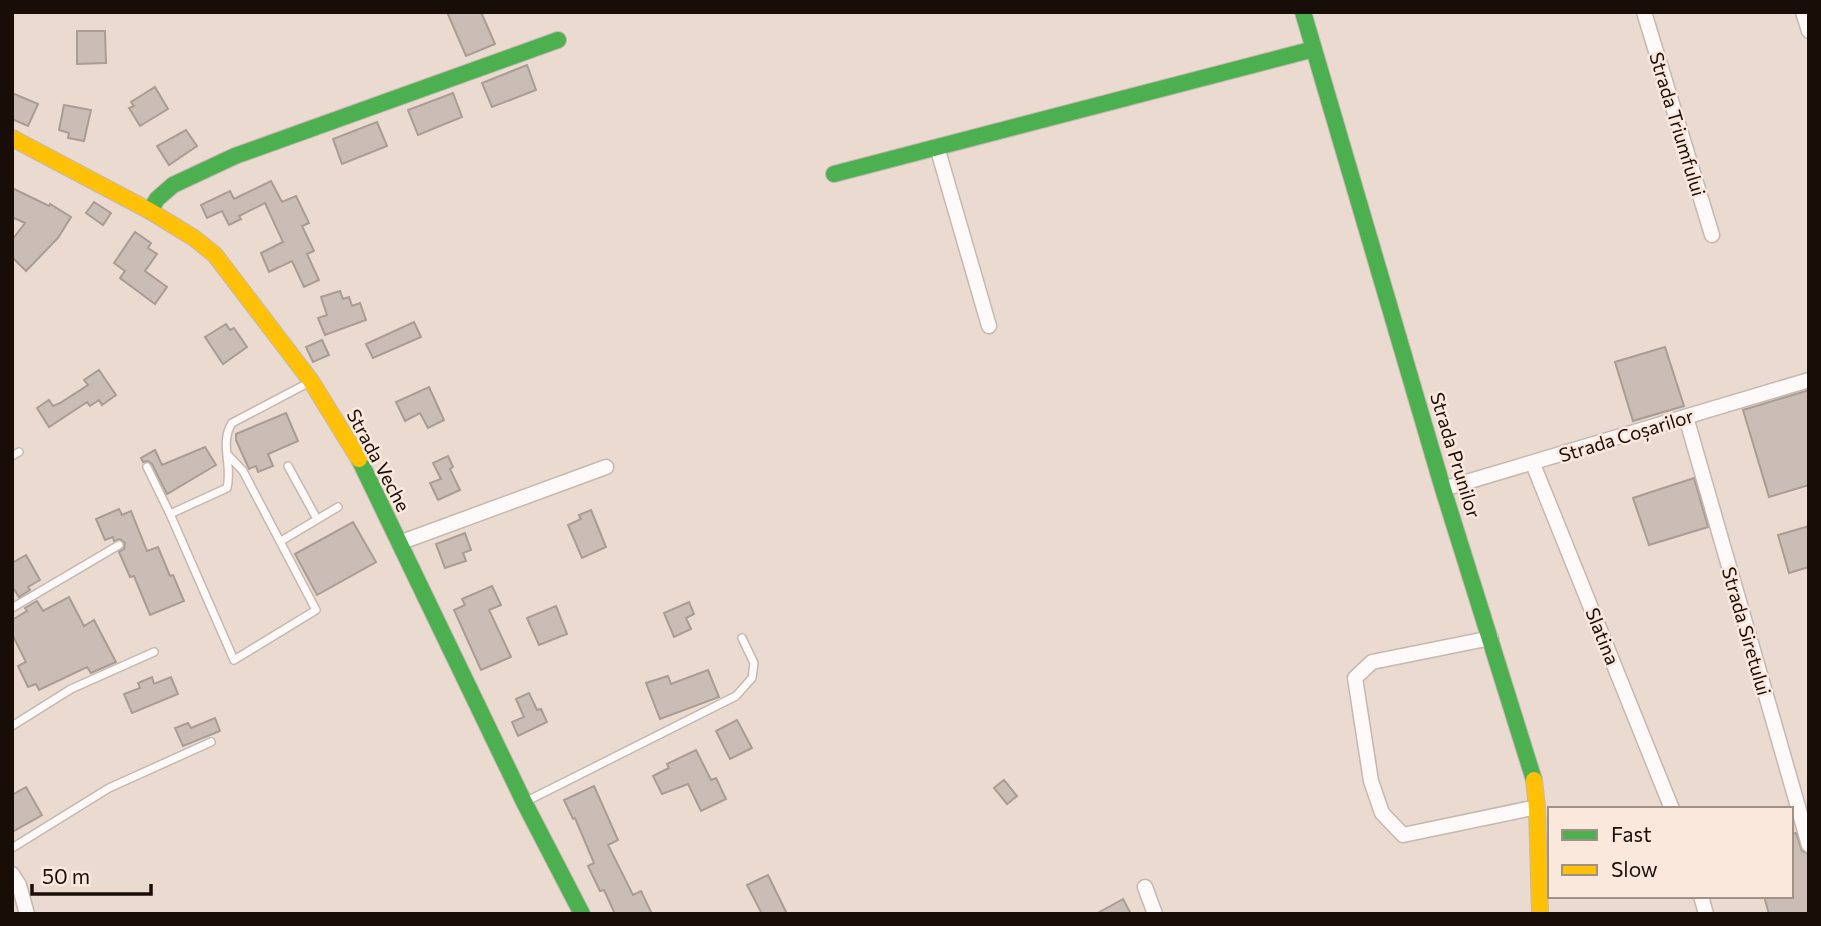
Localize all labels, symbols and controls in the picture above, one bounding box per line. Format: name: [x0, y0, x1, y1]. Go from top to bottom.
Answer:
street label: Strada Triumfului: [1645, 49, 1711, 199]
street label: Strada Prunilor: [1426, 389, 1486, 521]
street label: Strada Coșarilor: [1556, 403, 1697, 468]
street label: Strada Veche: [342, 405, 416, 515]
street label: Strada Siretului: [1718, 564, 1776, 698]
street label: Slatina: [1581, 604, 1625, 668]
legend: [1548, 807, 1793, 898]
text: Fast: [1611, 821, 1652, 846]
scale bar: [32, 852, 150, 896]
text: Slow: [1611, 856, 1658, 881]
text: 50 m: [42, 863, 90, 888]

